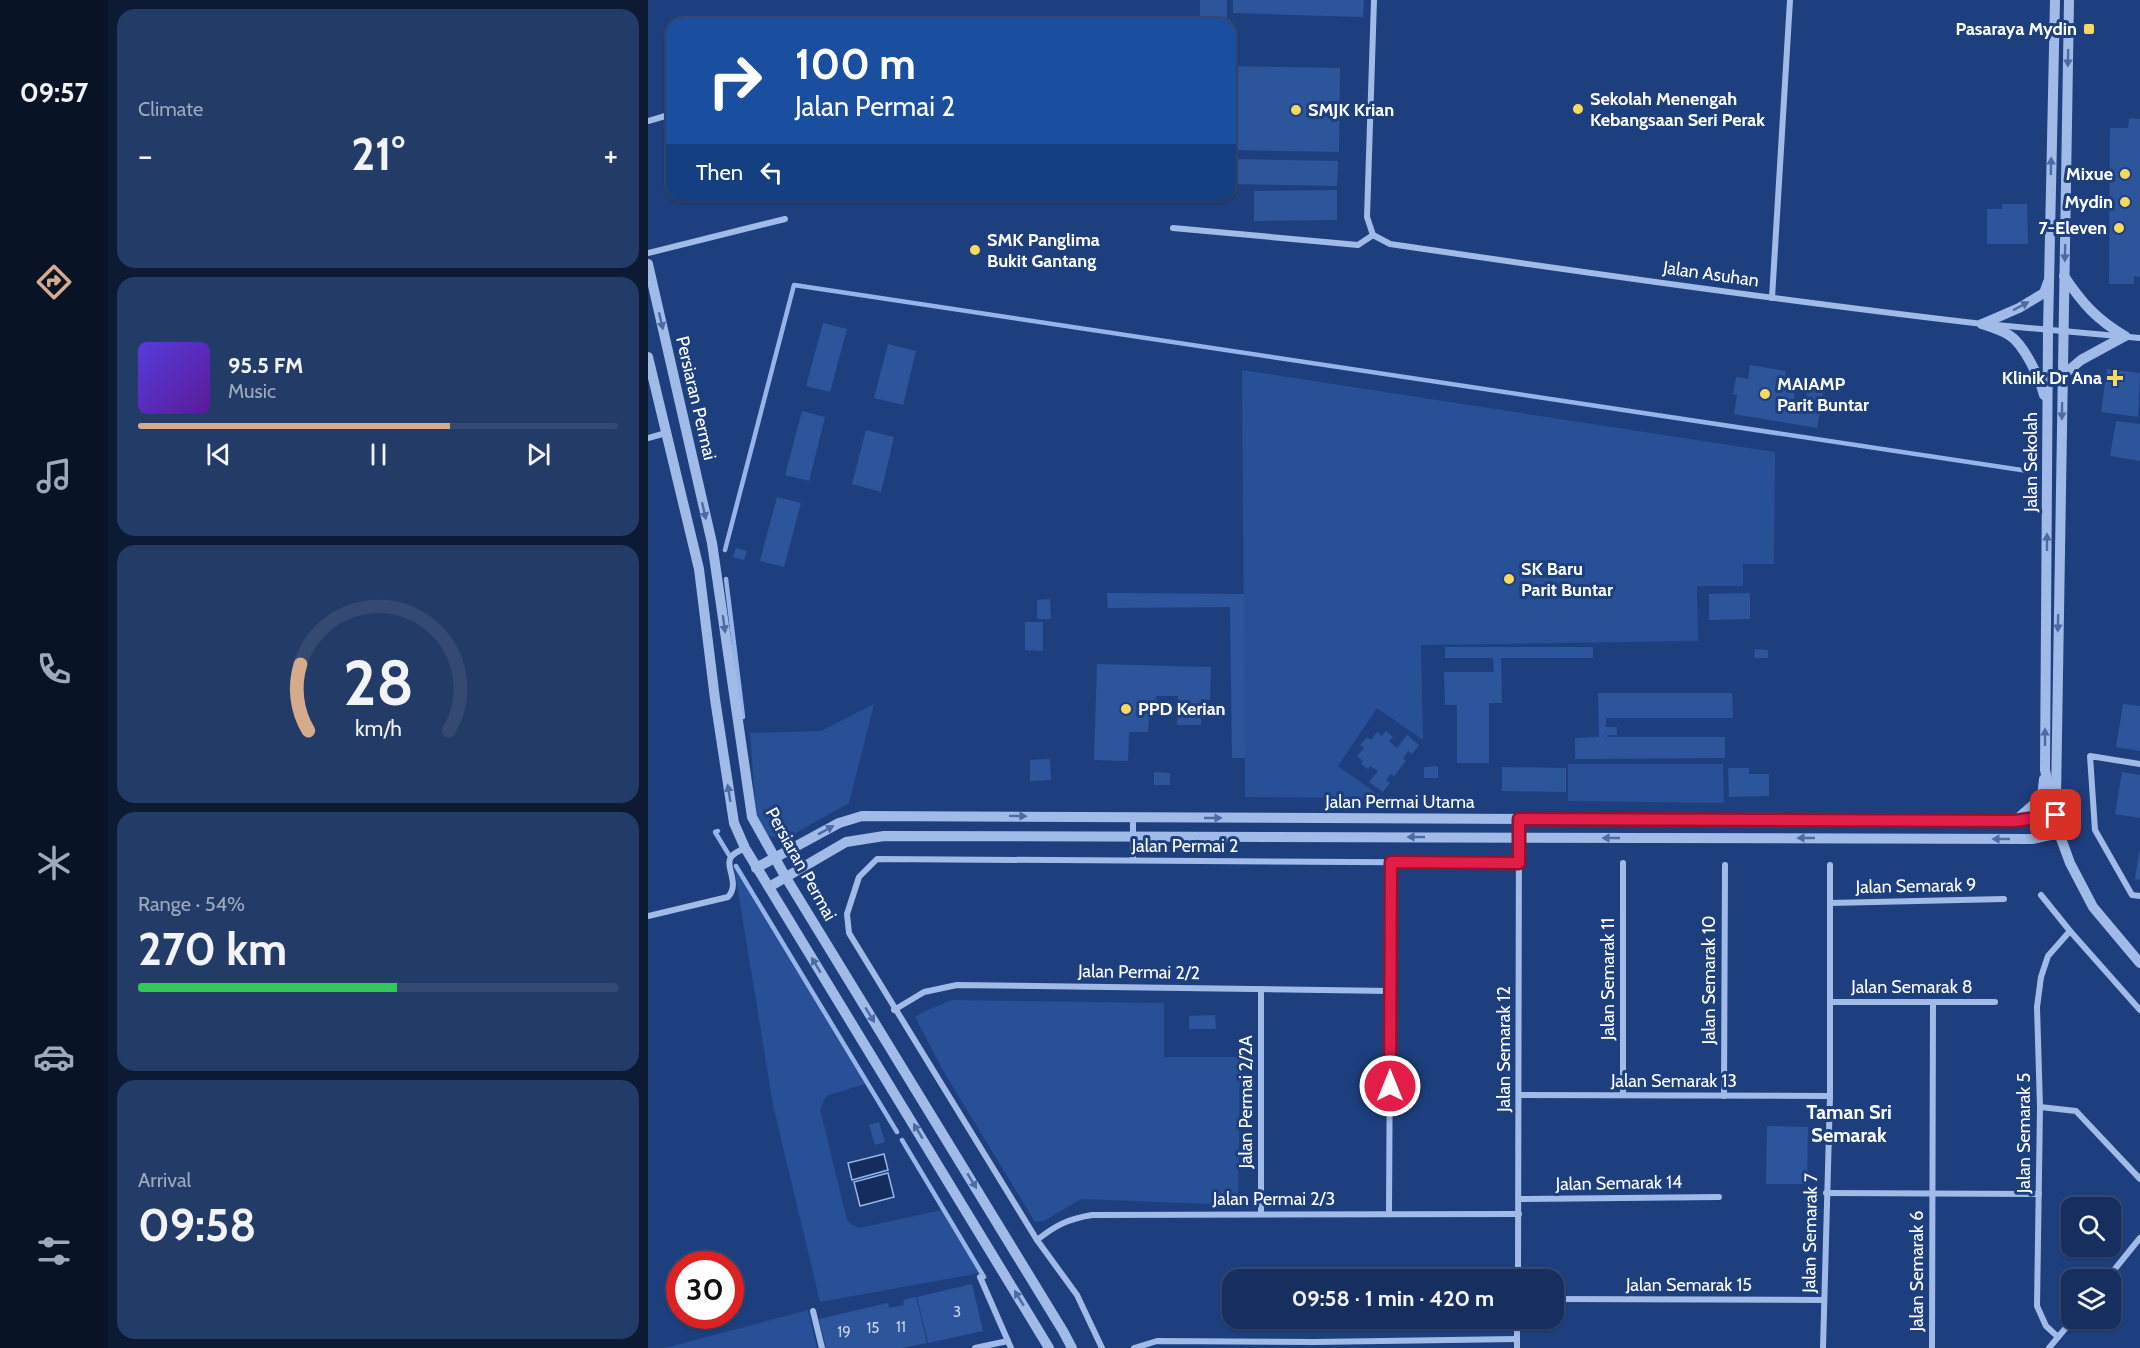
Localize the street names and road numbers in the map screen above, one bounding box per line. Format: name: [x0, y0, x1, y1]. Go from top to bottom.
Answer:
street label: Jalan Asuhan: [1661, 256, 1760, 292]
street label: Persiaran Permai: [671, 334, 721, 462]
street label: Jalan Sekolah: [2020, 412, 2042, 513]
street label: Jalan Permai Utama: [1324, 791, 1475, 813]
street label: Persiaran Permai: [761, 803, 841, 925]
street label: Jalan Permai 2: [1131, 835, 1238, 857]
street label: Jalan Semarak 9: [1854, 874, 1977, 898]
street label: Jalan Semarak 10: [1698, 916, 1720, 1045]
street label: Jalan Semarak 11: [1597, 918, 1619, 1041]
street label: Jalan Permai 2/2: [1077, 960, 1200, 984]
street label: Jalan Semarak 8: [1850, 976, 1973, 998]
street label: Jalan Semarak 12: [1493, 986, 1515, 1113]
street label: Jalan Permai 2/2A: [1235, 1035, 1257, 1170]
street label: Jalan Semarak 13: [1610, 1070, 1737, 1092]
street label: Jalan Semarak 5: [2013, 1073, 2035, 1194]
street label: Jalan Semarak 14: [1554, 1171, 1683, 1195]
street label: Jalan Semarak 7: [1798, 1173, 1822, 1294]
street label: Jalan Permai 2/3: [1212, 1188, 1335, 1210]
street label: Jalan Semarak 6: [1906, 1211, 1928, 1332]
street label: Jalan Semarak 15: [1625, 1274, 1752, 1296]

